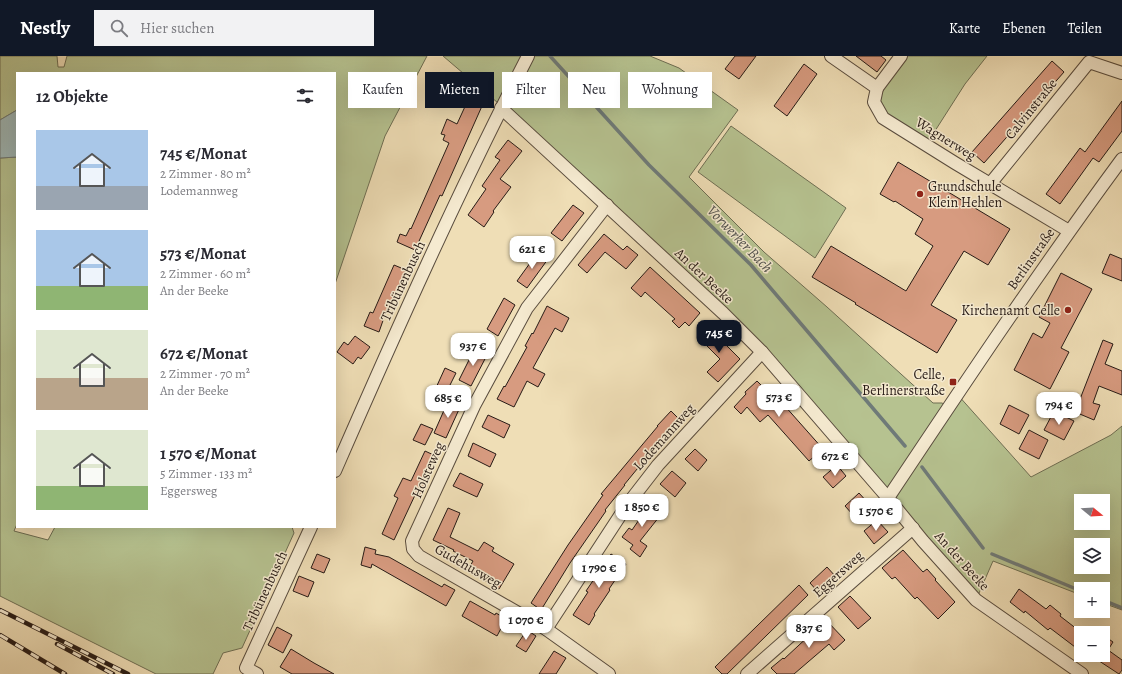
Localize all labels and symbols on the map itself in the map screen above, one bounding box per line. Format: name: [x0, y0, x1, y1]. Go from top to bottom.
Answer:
street label: Calvinstraße: [1001, 75, 1061, 143]
street label: Wagnerweg: [911, 112, 980, 165]
place label: Grundschule Klein Hehlen: [928, 177, 1003, 212]
marker: Grundschule Klein Hehlen: [915, 189, 925, 199]
water label: Vorwerker Bach: [703, 201, 777, 277]
street label: Berlinstraße: [1003, 224, 1059, 294]
pin: 621 €: [504, 236, 560, 270]
street label: Tribünenbusch: [376, 237, 430, 324]
street label: An der Beeke: [670, 243, 738, 308]
place label: Kirchenamt Celle: [961, 301, 1060, 320]
marker: Kirchenamt Celle: [1063, 305, 1073, 315]
pin: 745 €: [691, 320, 747, 354]
pin: 937 €: [445, 333, 501, 367]
place label: Celle, Berlinerstraße: [862, 365, 945, 400]
marker: Celle, Berlinerstraße: [948, 377, 958, 387]
pin: 573 €: [751, 384, 807, 418]
pin: 685 €: [420, 385, 476, 419]
pin: 794 €: [1031, 392, 1087, 426]
street label: Lodemannweg: [629, 399, 699, 475]
street label: Holsteweg: [407, 439, 449, 501]
pin: 672 €: [807, 443, 863, 477]
pin: 1 850 €: [605, 494, 679, 528]
north arrow: [1074, 494, 1110, 530]
pin: 1 570 €: [839, 498, 913, 532]
street label: An der Beeke: [930, 526, 994, 595]
street label: Gudehusweg: [431, 539, 505, 593]
street label: Eggersweg: [809, 546, 867, 602]
street label: Tribünenbusch: [238, 547, 292, 634]
pin: 1 790 €: [562, 555, 636, 589]
pin: 1 070 €: [489, 607, 563, 641]
pin: 837 €: [781, 615, 837, 649]

